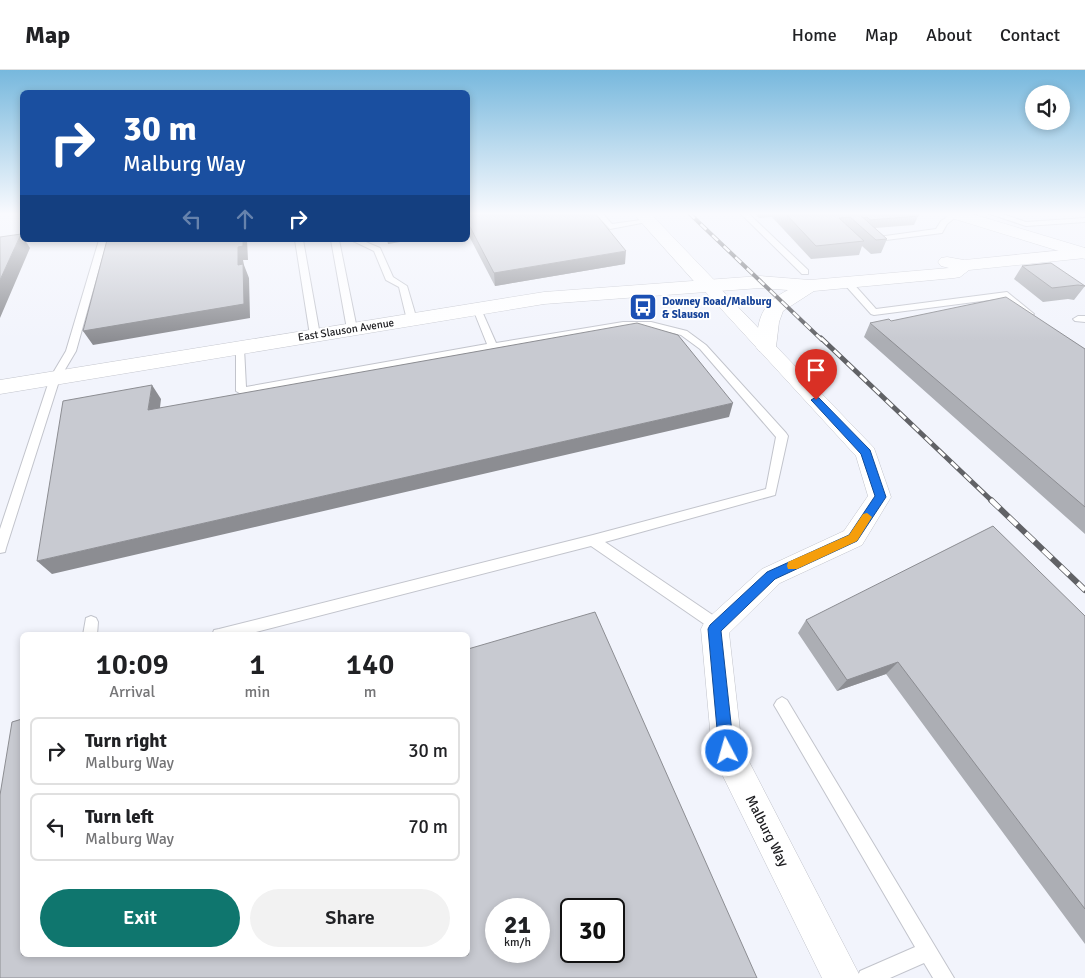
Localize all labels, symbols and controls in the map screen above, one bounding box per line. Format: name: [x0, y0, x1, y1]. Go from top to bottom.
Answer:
text: Map: [25, 20, 70, 50]
text: Home: [792, 24, 837, 46]
text: Map: [865, 24, 898, 46]
text: About: [926, 24, 972, 46]
text: Contact: [1000, 24, 1060, 46]
map controls: [1025, 85, 1070, 130]
button: sound: [1025, 85, 1070, 130]
text: 30 m: [123, 107, 197, 150]
icon: right: [40, 110, 105, 175]
text: Malburg Way: [123, 150, 245, 177]
icon: left: [178, 205, 206, 233]
icon: ahead: [231, 205, 259, 233]
icon: right: [284, 205, 312, 233]
bus stop icon: Downey Road/Malburg & Slauson: [628, 292, 658, 322]
place label: Downey Road/Malburg & Slauson: [662, 295, 772, 321]
street label: East Slauson Avenue: [297, 316, 395, 344]
pin: [795, 349, 837, 400]
icon: arrive: [802, 356, 830, 384]
text: 10:09: [96, 646, 169, 683]
text: 1: [249, 646, 265, 683]
text: 140: [346, 646, 394, 683]
text: Arrival: [109, 682, 155, 702]
text: min: [244, 682, 270, 702]
text: m: [364, 682, 376, 702]
position arrow: [700, 724, 752, 776]
text: Turn right: [85, 729, 167, 753]
icon: right: [42, 737, 70, 765]
text: 30 m: [408, 739, 448, 763]
text: Malburg Way: [85, 753, 174, 773]
street label: Malburg Way: [742, 792, 792, 870]
text: Turn left: [85, 805, 154, 829]
icon: left: [42, 813, 70, 841]
text: 70 m: [408, 815, 448, 839]
text: Malburg Way: [85, 829, 174, 849]
button: Exit: [40, 889, 240, 947]
button: Share: [250, 889, 450, 947]
speed limit sign: 30: [560, 898, 625, 963]
text: 21: [504, 909, 531, 940]
text: km/h: [504, 935, 531, 950]

